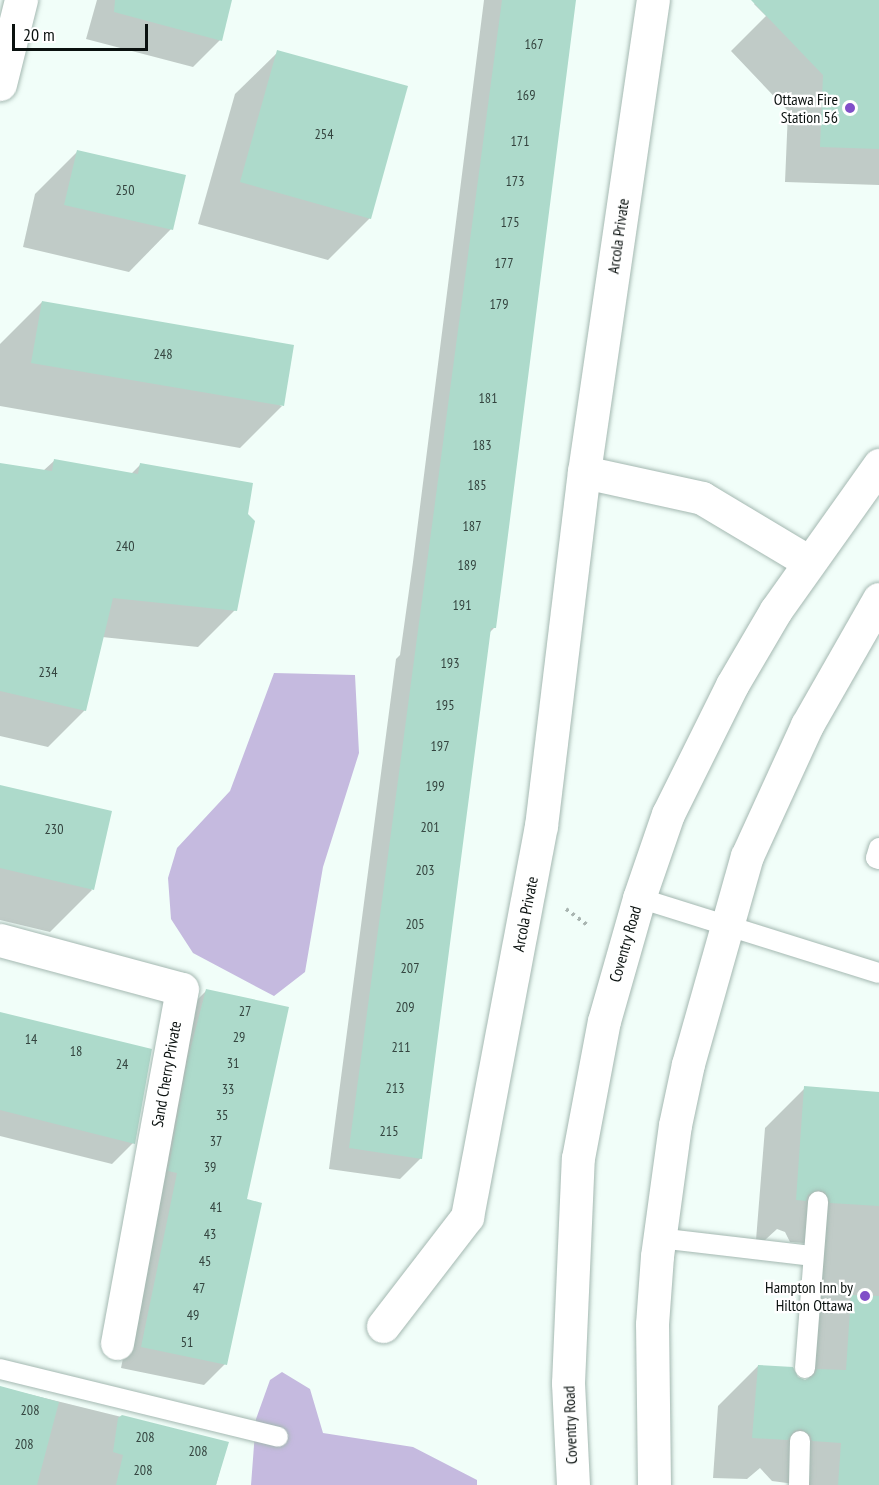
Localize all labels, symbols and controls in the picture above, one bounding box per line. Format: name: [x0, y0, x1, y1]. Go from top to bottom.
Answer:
scale bar: [15, 12, 152, 50]
text: 20 m: [23, 23, 55, 46]
house number: 167: [525, 36, 543, 52]
house number: 169: [517, 87, 535, 103]
place label: Ottawa Fire Station 56: [774, 89, 838, 127]
marker: Ottawa Fire Station 56: [843, 101, 857, 115]
house number: 254: [315, 126, 333, 142]
house number: 171: [511, 133, 529, 149]
house number: 173: [506, 173, 524, 189]
house number: 250: [116, 182, 134, 198]
street label: Arcola Private: [603, 197, 633, 275]
house number: 175: [501, 214, 519, 230]
house number: 177: [495, 255, 513, 271]
house number: 179: [490, 296, 508, 312]
house number: 248: [154, 346, 172, 362]
house number: 181: [479, 390, 497, 406]
house number: 183: [473, 437, 491, 453]
house number: 185: [468, 477, 486, 493]
house number: 187: [463, 518, 481, 534]
house number: 240: [116, 538, 134, 554]
house number: 189: [458, 557, 476, 573]
house number: 191: [453, 597, 471, 613]
house number: 193: [441, 655, 459, 671]
house number: 234: [39, 664, 57, 680]
house number: 195: [436, 697, 454, 713]
house number: 197: [431, 738, 449, 754]
house number: 199: [426, 778, 444, 794]
house number: 201: [421, 819, 439, 835]
house number: 230: [45, 821, 63, 837]
house number: 203: [416, 862, 434, 878]
street label: Arcola Private: [508, 875, 542, 953]
street label: Coventry Road: [605, 903, 645, 985]
house number: 205: [406, 916, 424, 932]
house number: 207: [401, 960, 419, 976]
house number: 209: [396, 999, 414, 1015]
house number: 27: [239, 1003, 251, 1019]
street label: Sand Cherry Private: [147, 1019, 185, 1129]
house number: 29: [233, 1029, 245, 1045]
house number: 14: [25, 1031, 37, 1047]
house number: 211: [392, 1039, 410, 1055]
house number: 18: [70, 1043, 82, 1059]
house number: 31: [227, 1055, 239, 1071]
house number: 24: [116, 1056, 128, 1072]
house number: 213: [386, 1080, 404, 1096]
house number: 33: [222, 1081, 234, 1097]
house number: 35: [216, 1107, 228, 1123]
house number: 215: [380, 1123, 398, 1139]
house number: 37: [210, 1133, 222, 1149]
house number: 39: [204, 1159, 216, 1175]
house number: 41: [210, 1199, 222, 1215]
house number: 43: [204, 1226, 216, 1242]
house number: 45: [199, 1253, 211, 1269]
place label: Hampton Inn by Hilton Ottawa: [765, 1277, 853, 1315]
house number: 47: [193, 1280, 205, 1296]
marker: Hampton Inn by Hilton Ottawa: [858, 1289, 872, 1303]
house number: 49: [187, 1307, 199, 1323]
house number: 51: [181, 1334, 193, 1350]
street label: Coventry Road: [559, 1385, 581, 1465]
house number: 208: [21, 1402, 39, 1418]
house number: 208: [136, 1429, 154, 1445]
house number: 208: [15, 1436, 33, 1452]
house number: 208: [189, 1443, 207, 1459]
house number: 208: [134, 1462, 152, 1478]

